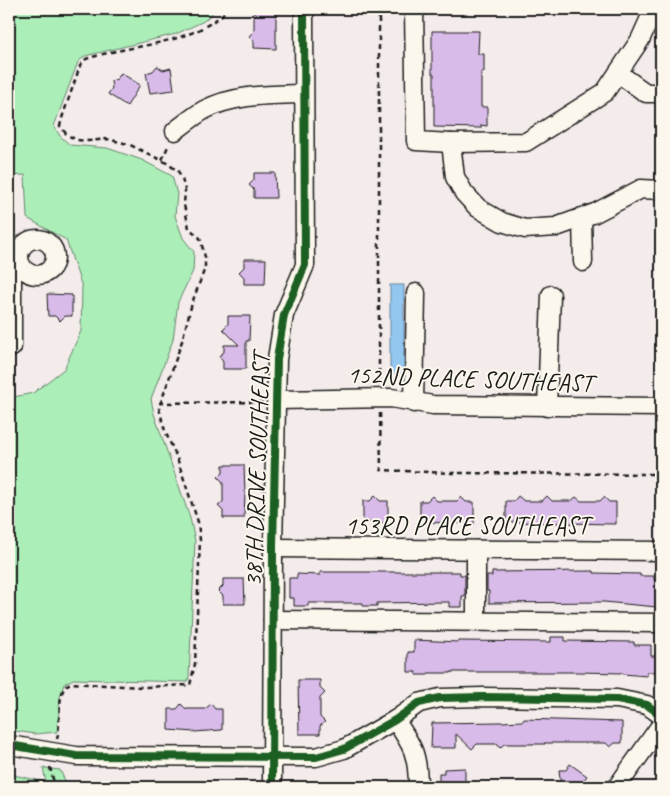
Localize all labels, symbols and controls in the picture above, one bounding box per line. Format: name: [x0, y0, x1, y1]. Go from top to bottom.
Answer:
street label: 38TH DRIVE SOUTHEAST: [237, 347, 277, 587]
street label: 152ND PLACE SOUTHEAST: [347, 359, 599, 399]
street label: 153RD PLACE SOUTHEAST: [345, 510, 595, 542]

